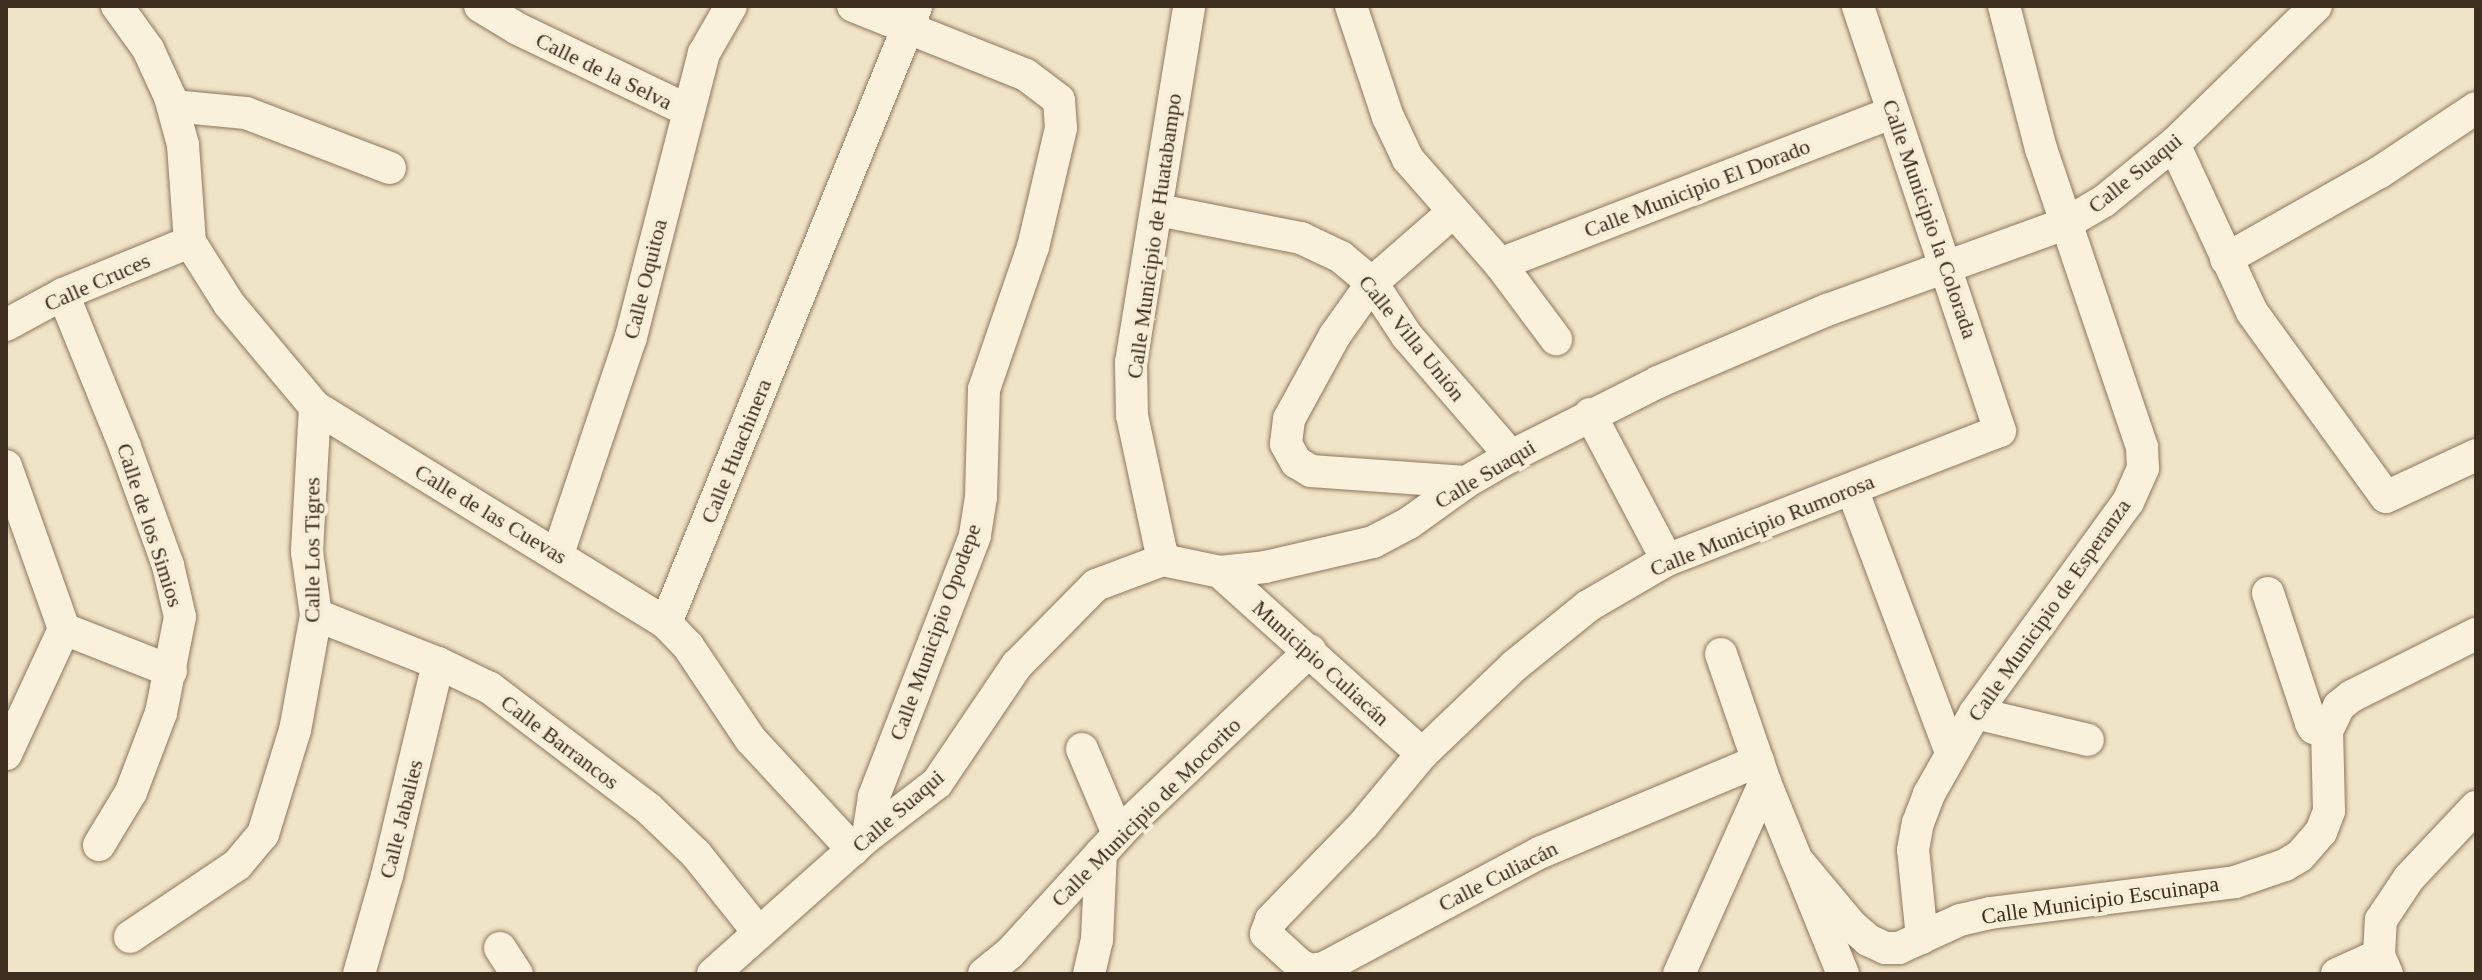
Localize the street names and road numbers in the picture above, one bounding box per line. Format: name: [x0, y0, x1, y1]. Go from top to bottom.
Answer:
street label: Calle de la Selva: [532, 27, 676, 115]
street label: Calle Municipio de Huatabampo: [1121, 92, 1187, 380]
street label: Calle Municipio la Colorada: [1877, 96, 1983, 342]
street label: Calle Suaqui: [2083, 127, 2187, 219]
street label: Calle Municipio El Dorado: [1580, 133, 1814, 243]
street label: Calle Oquitoa: [617, 216, 673, 342]
street label: Calle Cruces: [40, 247, 154, 317]
street label: Calle Villa Unión: [1353, 269, 1471, 407]
street label: Calle Huachinera: [695, 375, 777, 527]
street label: Calle Suaqui: [1430, 434, 1540, 514]
street label: Calle de los Simios: [111, 440, 189, 610]
street label: Calle de las Cuevas: [410, 458, 572, 570]
street label: Calle Municipio Rumorosa: [1646, 468, 1878, 582]
street label: Calle Los Tigres: [299, 477, 325, 623]
street label: Calle Municipio de Esperanza: [1962, 494, 2136, 726]
street label: Calle Municipio Opodepe: [884, 520, 986, 744]
street label: Municipio Culiacán: [1247, 595, 1395, 731]
street label: Calle Barrancos: [496, 689, 624, 795]
street label: Calle Municipio de Mocorito: [1046, 712, 1246, 912]
street label: Calle Jabalies: [373, 757, 429, 881]
street label: Calle Suaqui: [847, 764, 949, 858]
street label: Calle Culiacán: [1434, 835, 1562, 917]
street label: Calle Municipio Escuinapa: [1980, 870, 2220, 930]

